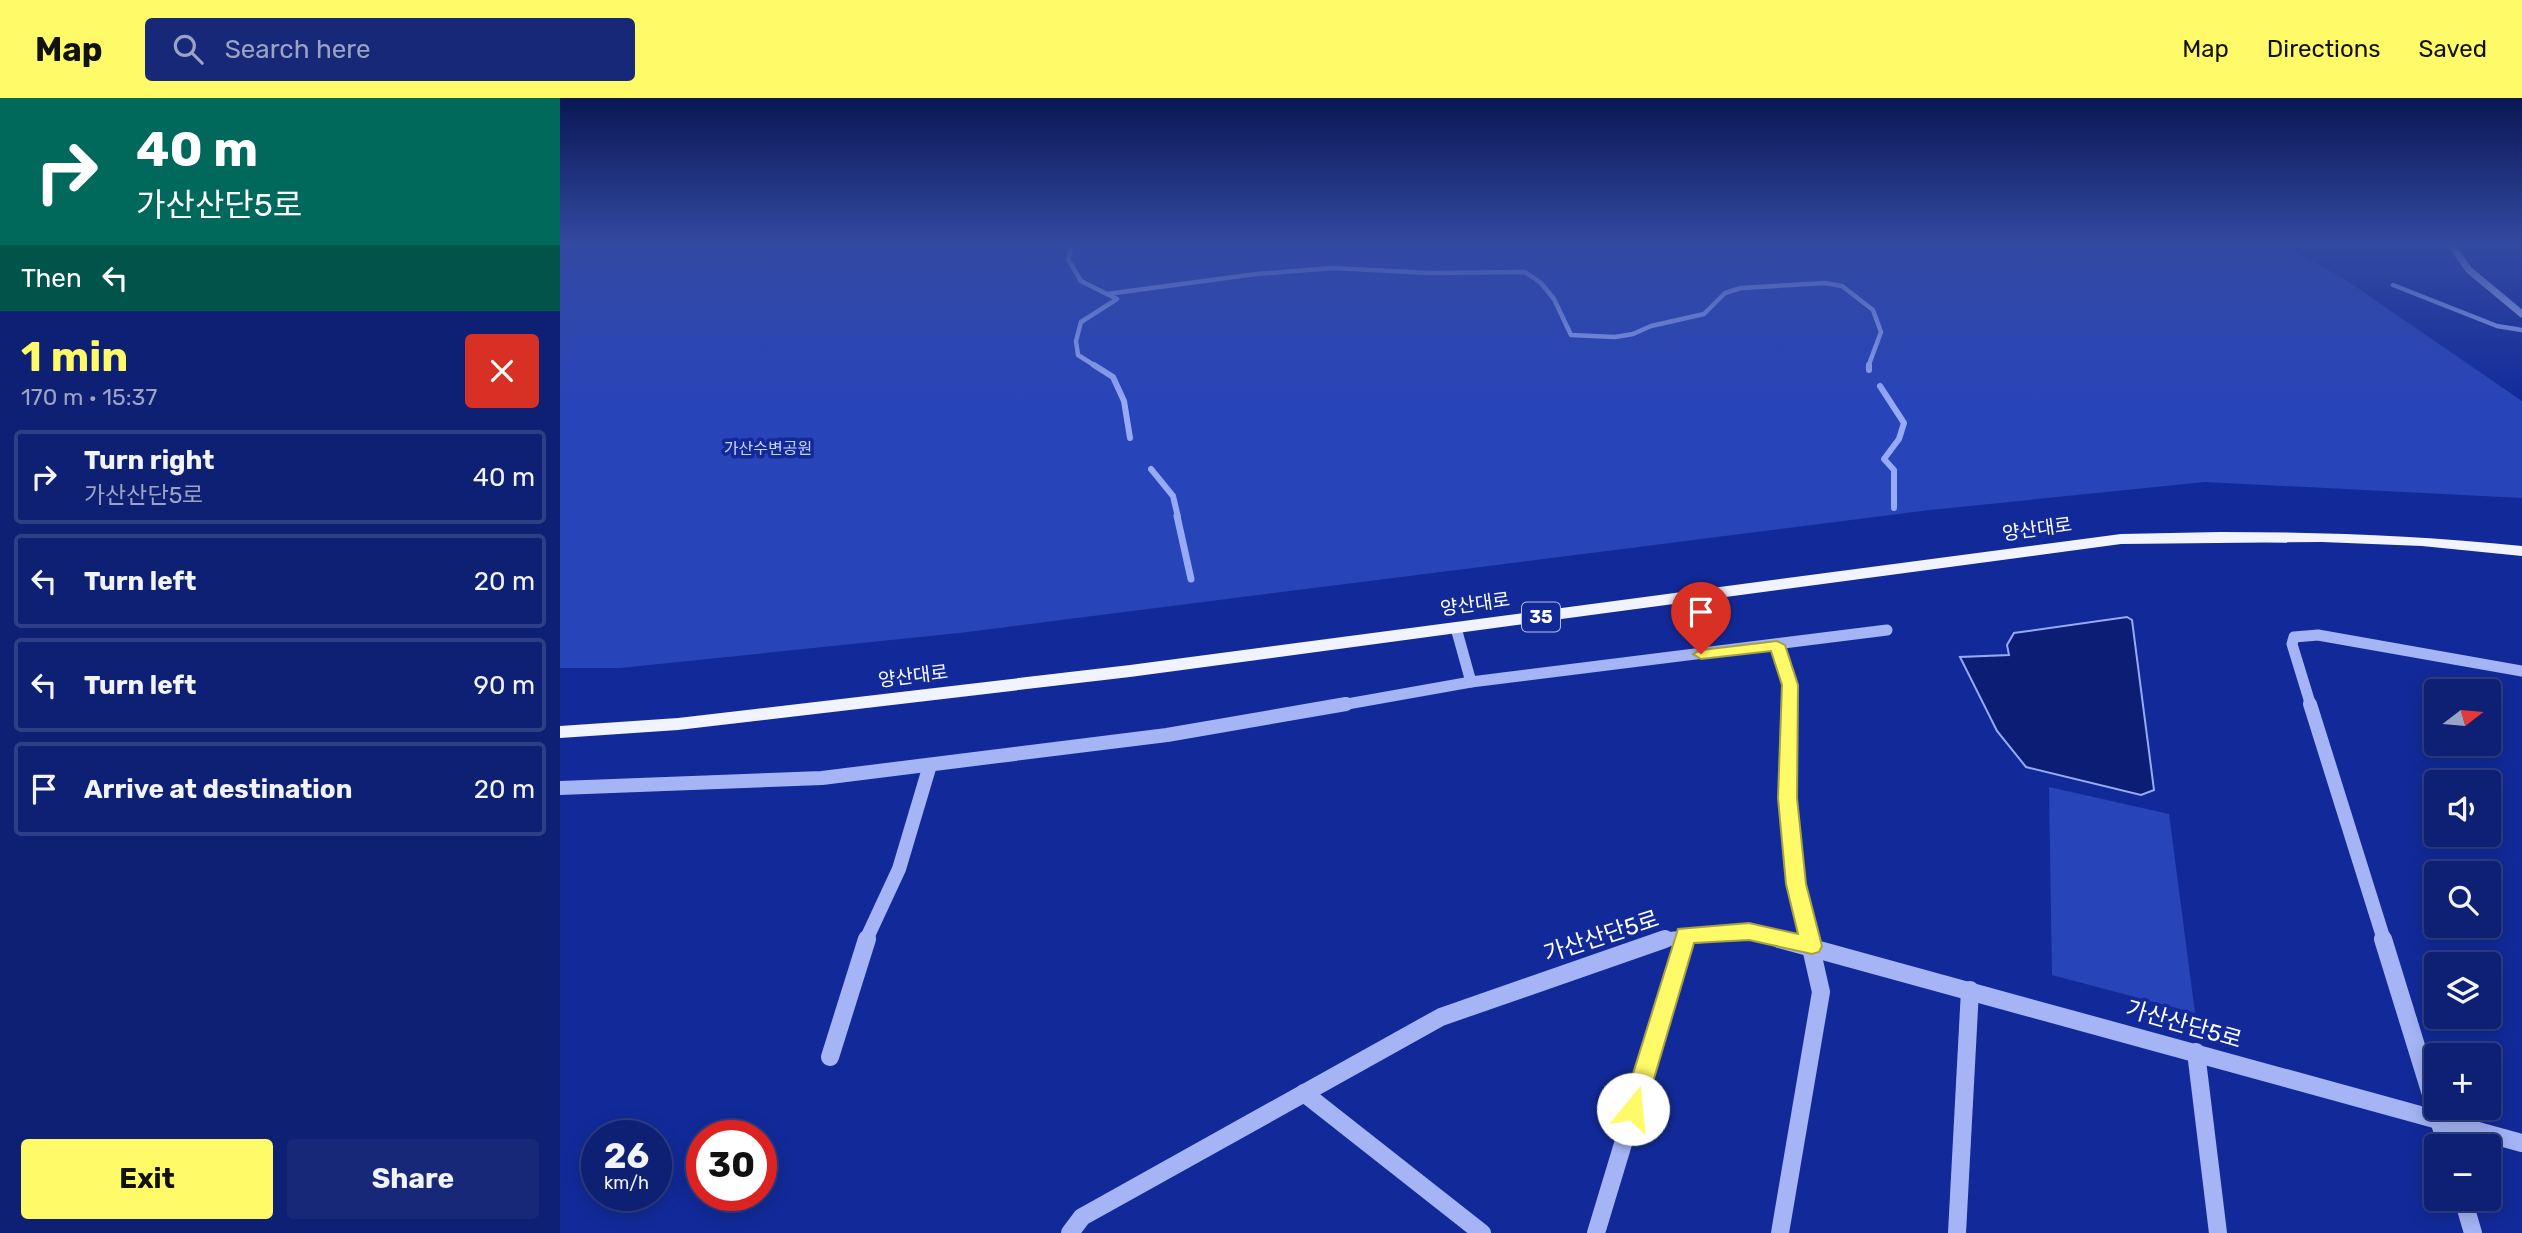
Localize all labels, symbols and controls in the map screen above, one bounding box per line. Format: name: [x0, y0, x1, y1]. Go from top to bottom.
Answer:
search box: [145, 18, 635, 81]
text: Map: [35, 30, 103, 69]
icon: search: [169, 30, 207, 68]
text: Search here: [225, 34, 370, 65]
text: Map: [2182, 35, 2229, 63]
text: Directions: [2267, 35, 2380, 63]
text: Saved: [2418, 35, 2487, 63]
text: 40 m: [136, 120, 258, 178]
icon: right: [21, 126, 112, 217]
text: 가산산단5로: [136, 186, 302, 224]
icon: left: [96, 259, 134, 297]
text: Then: [21, 263, 82, 294]
text: 1 min: [21, 332, 128, 382]
button: close: [465, 334, 539, 408]
text: 170 m · 15:37: [21, 383, 157, 411]
park label: 가산수변공원: [724, 439, 812, 458]
text: Turn right: [84, 445, 214, 476]
icon: right: [25, 458, 63, 496]
text: 40 m: [473, 462, 535, 493]
text: 가산산단5로: [84, 481, 203, 509]
street label: 양산대로: [2001, 513, 2073, 545]
icon: left: [25, 562, 63, 600]
text: Turn left: [84, 566, 196, 597]
text: 20 m: [474, 566, 535, 597]
pin: [1671, 582, 1731, 654]
street label: 양산대로: [1439, 588, 1511, 620]
icon: arrive: [1682, 593, 1720, 631]
road number: 35: [1522, 602, 1560, 632]
street label: 양산대로: [877, 660, 949, 692]
icon: left: [25, 666, 63, 704]
text: Turn left: [84, 670, 196, 701]
text: 90 m: [474, 670, 535, 701]
north arrow: [2424, 679, 2501, 756]
map controls: [2424, 679, 2501, 1211]
icon: arrive: [25, 770, 63, 808]
button: sound: [2424, 770, 2501, 847]
text: Arrive at destination: [84, 774, 352, 805]
text: 20 m: [474, 774, 535, 805]
button: search: [2424, 861, 2501, 938]
street label: 가산산단5로: [1540, 904, 1662, 968]
button: layers: [2424, 952, 2501, 1029]
street label: 가산산단5로: [2123, 994, 2245, 1054]
button: +: [2424, 1043, 2501, 1120]
position arrow: [1596, 1072, 1670, 1146]
speed limit sign: 30: [686, 1120, 777, 1211]
button: −: [2424, 1134, 2501, 1211]
text: 26: [604, 1135, 649, 1177]
button: Exit: [21, 1139, 273, 1219]
button: Share: [287, 1139, 539, 1219]
text: km/h: [604, 1172, 649, 1194]

